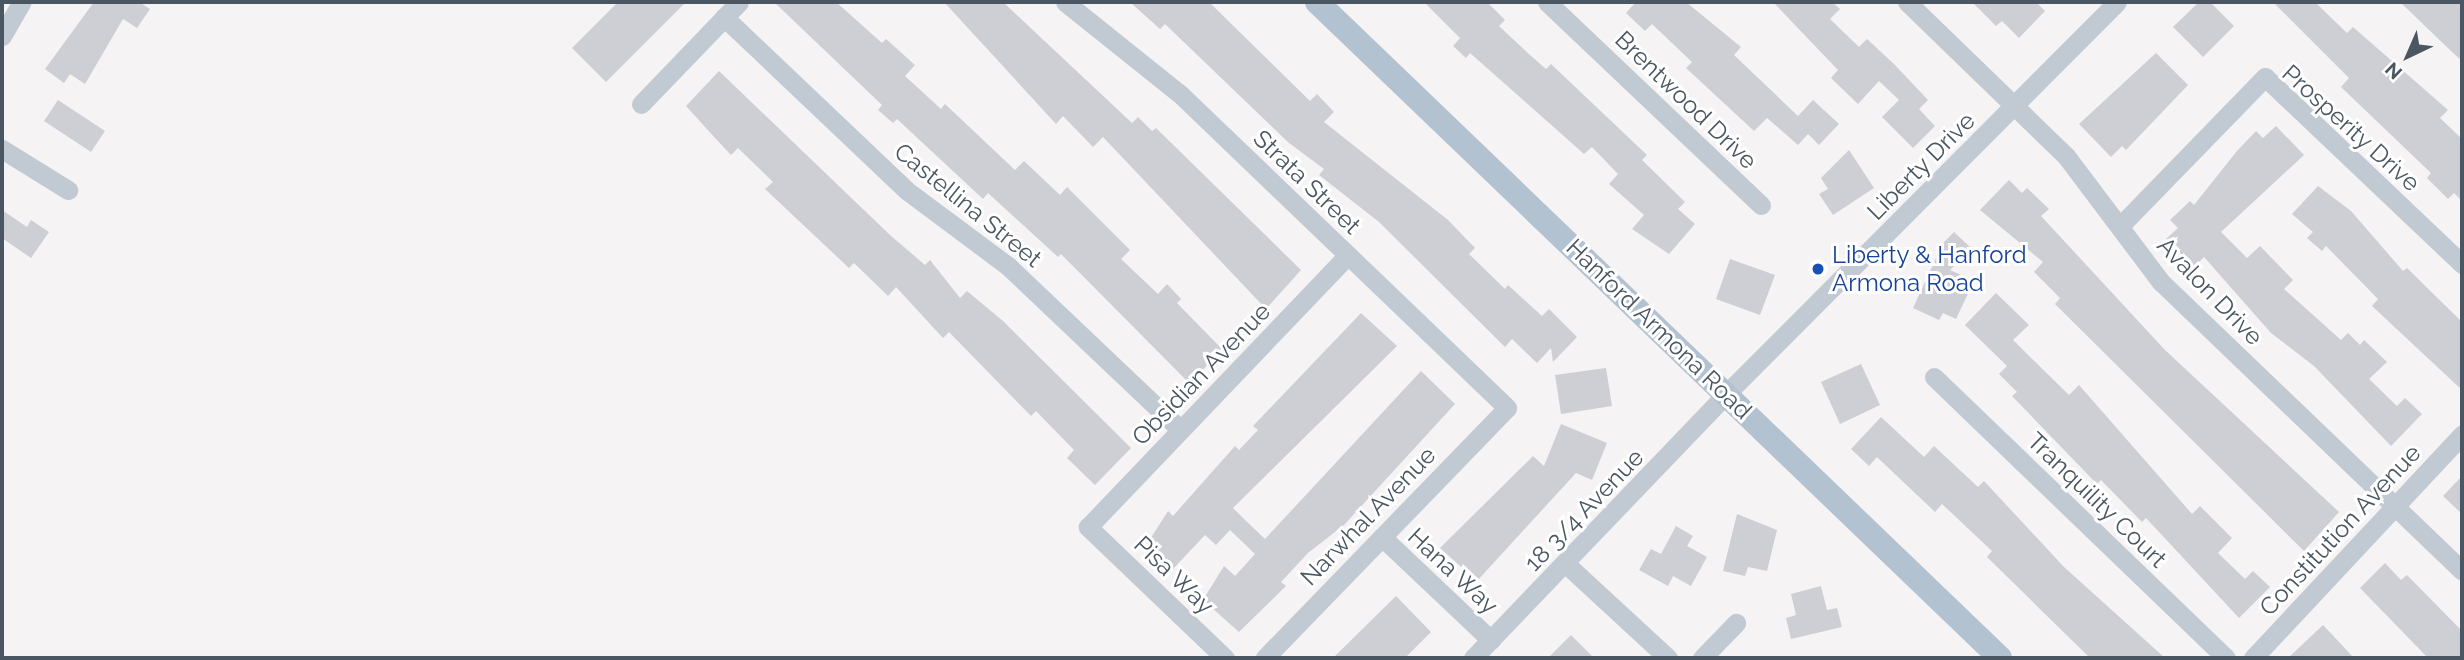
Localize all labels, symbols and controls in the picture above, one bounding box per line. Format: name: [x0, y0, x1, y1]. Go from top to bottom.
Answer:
north arrow: [2373, 21, 2443, 91]
street label: Brentwood Drive: [1609, 25, 1763, 175]
street label: Prosperity Drive: [2276, 58, 2426, 198]
text: N: [2381, 58, 2406, 84]
street label: Liberty Drive: [1861, 106, 1981, 226]
street label: Strata Street: [1248, 124, 1366, 240]
street label: Castellina Street: [889, 137, 1047, 273]
street label: Avalon Drive: [2151, 231, 2269, 351]
street label: Hanford Armona Road: [1560, 233, 1758, 425]
place label: Liberty & Hanford Armona Road: [1832, 241, 2027, 297]
marker: Liberty & Hanford Armona Road: [1810, 261, 1826, 277]
street label: Obsidian Avenue: [1126, 297, 1276, 451]
street label: Tranquility Court: [2021, 426, 2173, 574]
street label: Constitution Avenue: [2253, 438, 2427, 622]
street label: Narwhal Avenue: [1294, 440, 1442, 592]
street label: 18 3/4 Avenue: [1518, 443, 1650, 577]
street label: Hana Way: [1402, 522, 1504, 620]
street label: Pisa Way: [1128, 530, 1220, 620]

